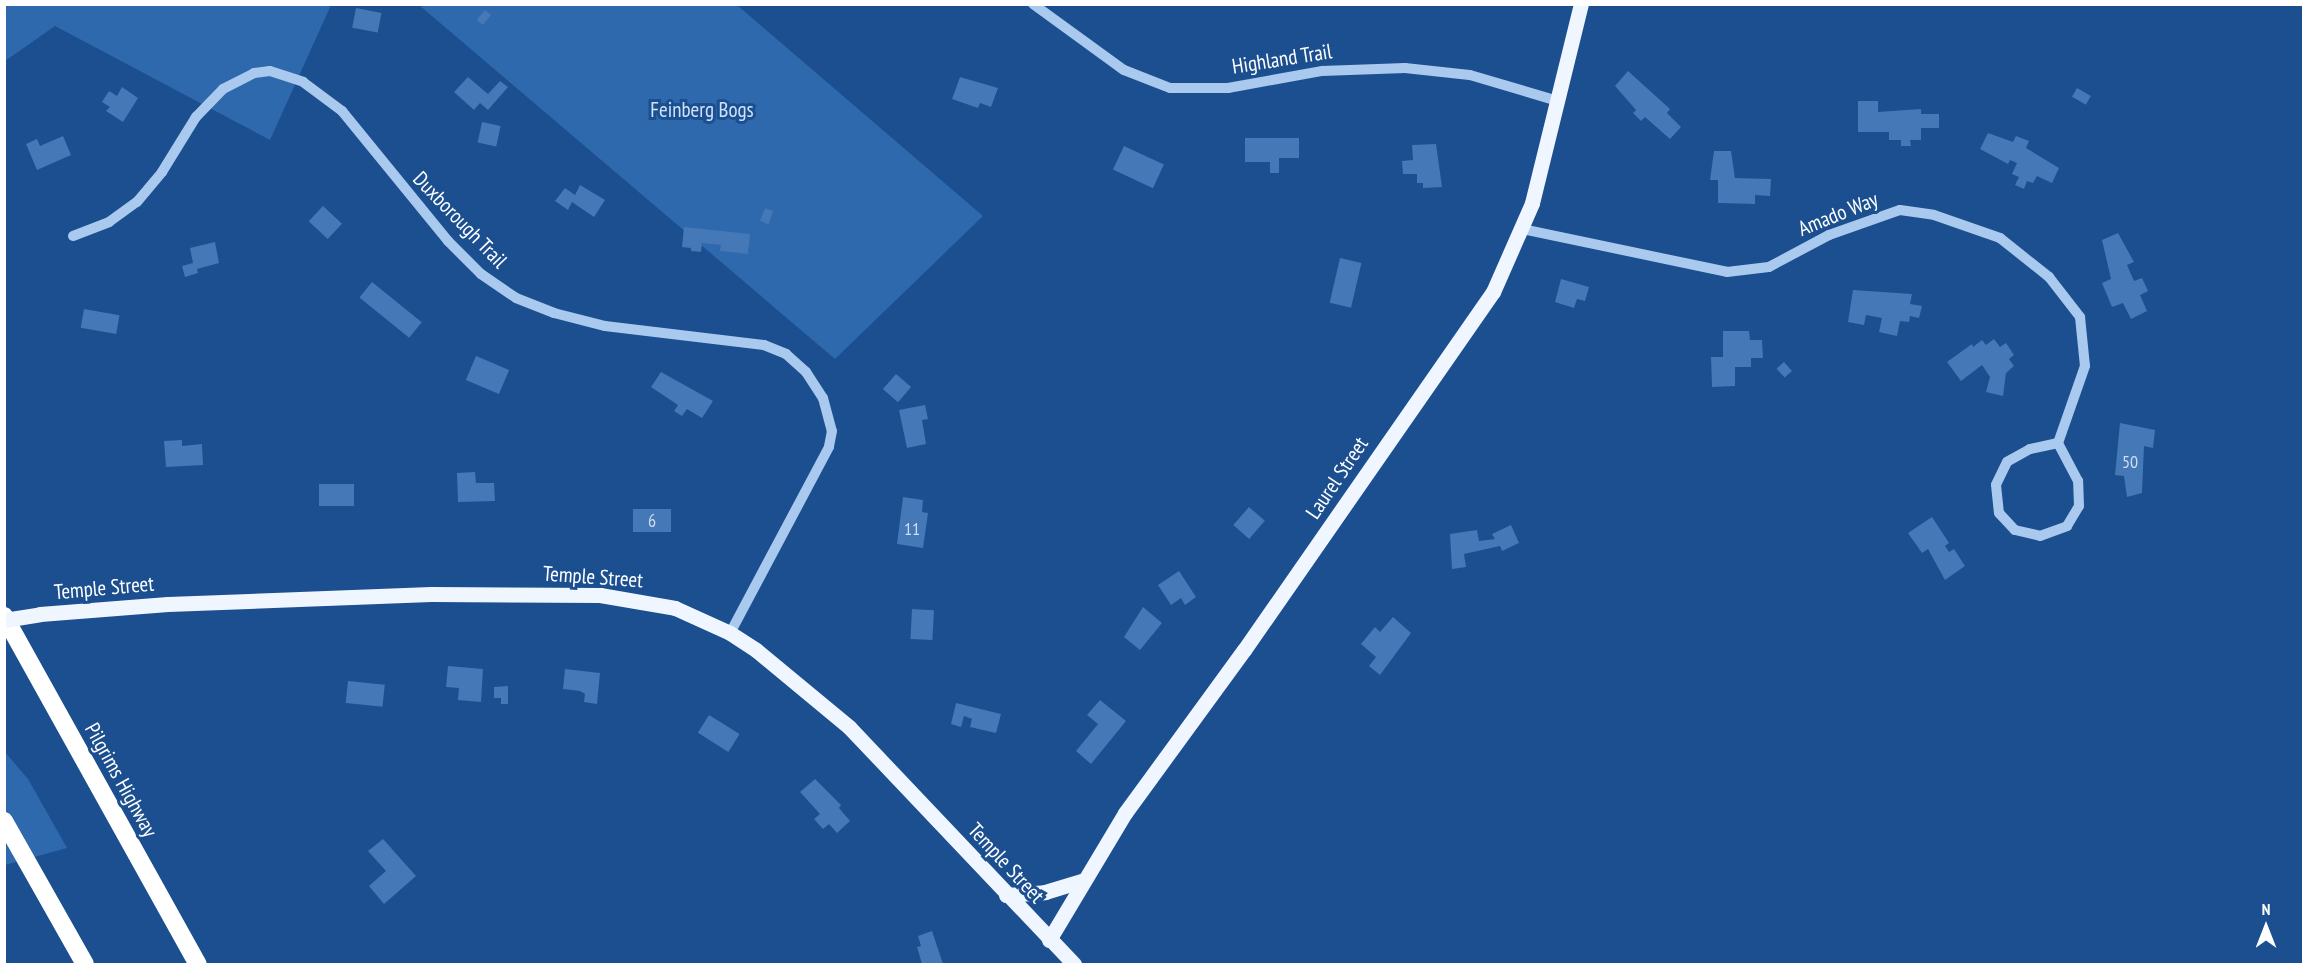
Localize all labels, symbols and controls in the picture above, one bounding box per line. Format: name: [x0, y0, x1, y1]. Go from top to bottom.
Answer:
street label: Highland Trail: [1230, 39, 1334, 79]
park label: Feinberg Bogs: [650, 97, 754, 123]
street label: Duxborough Trail: [408, 166, 512, 274]
street label: Amado Way: [1794, 187, 1882, 241]
street label: Laurel Street: [1301, 432, 1373, 524]
house number: 50: [2122, 451, 2138, 473]
house number: 6: [648, 510, 656, 532]
house number: 11: [904, 518, 920, 540]
street label: Temple Street: [542, 561, 644, 593]
street label: Temple Street: [53, 571, 155, 605]
street label: Pilgrims Highway: [79, 719, 163, 841]
street label: Temple Street: [963, 818, 1049, 908]
north arrow: [2236, 897, 2296, 957]
text: N: [2262, 899, 2270, 919]

